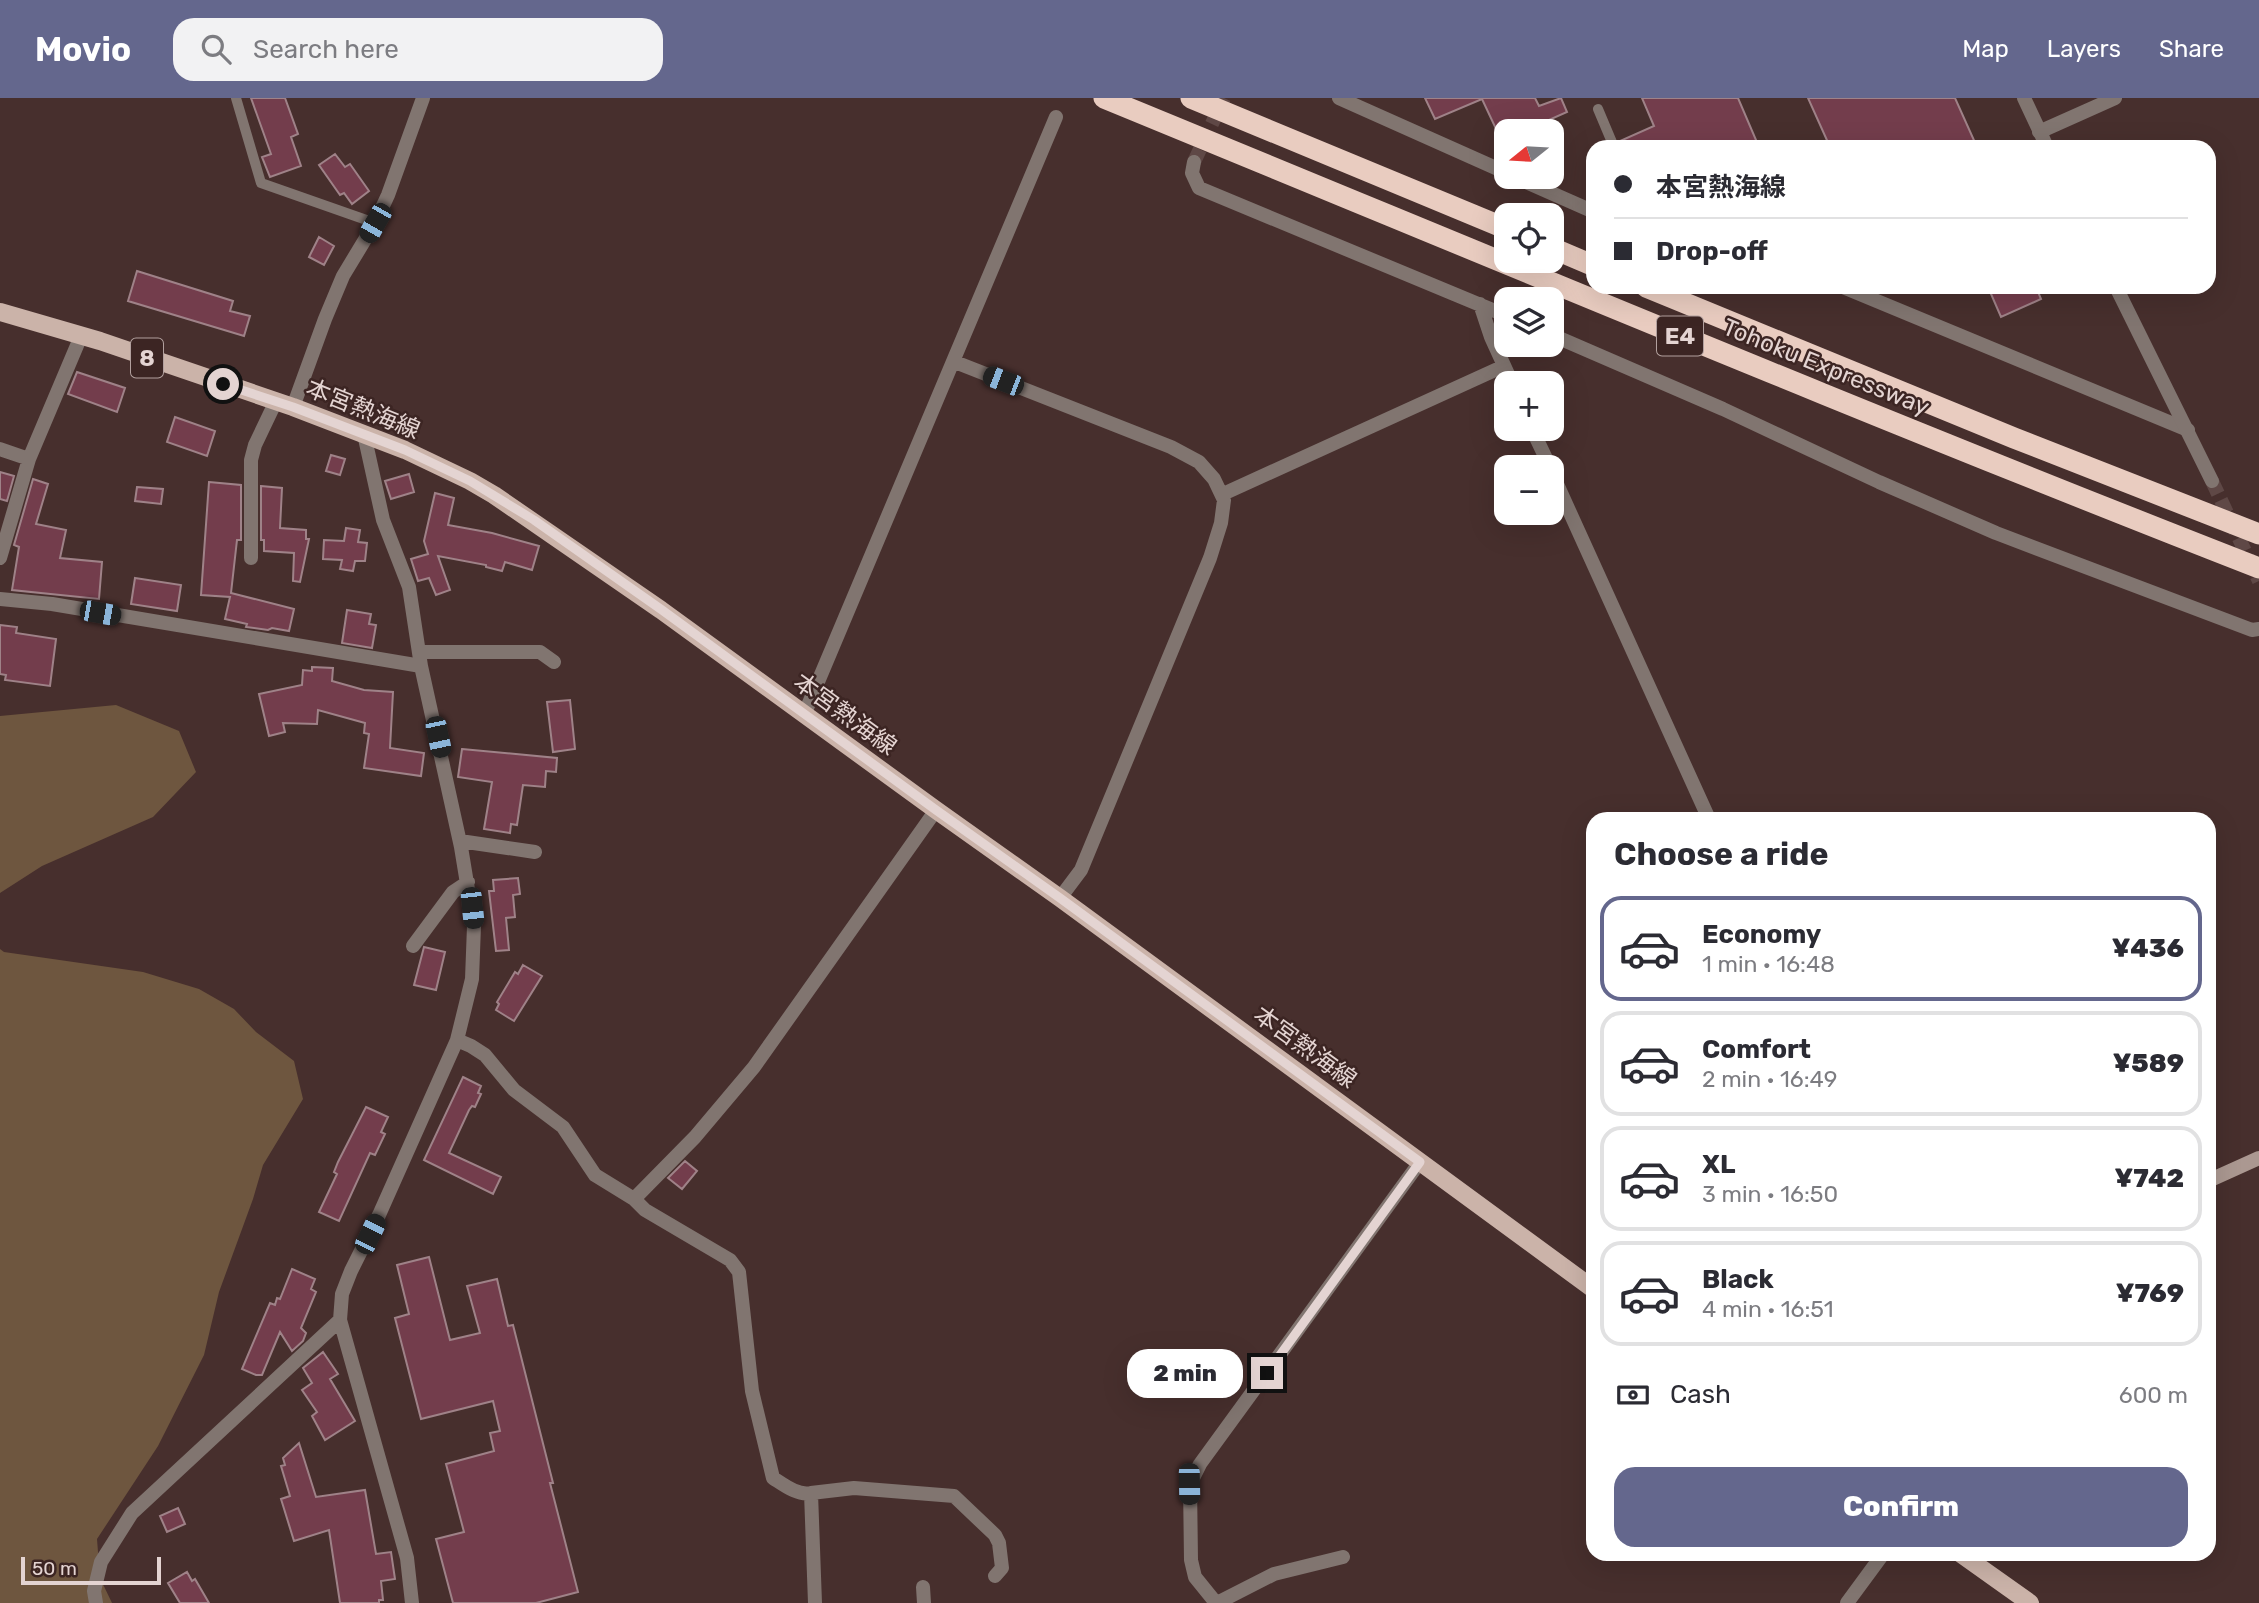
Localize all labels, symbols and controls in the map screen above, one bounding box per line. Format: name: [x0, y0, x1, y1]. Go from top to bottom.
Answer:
search box: [173, 18, 663, 81]
text: Movio: [35, 30, 131, 69]
icon: search: [197, 30, 235, 68]
text: Search here: [253, 34, 399, 65]
text: Map: [1962, 35, 2009, 63]
text: Layers: [2047, 35, 2121, 63]
text: Share: [2159, 35, 2224, 63]
north arrow: [1494, 119, 1564, 189]
map controls: [1494, 119, 1564, 525]
text: 本宮熱海線: [1656, 172, 1786, 203]
car: [356, 200, 395, 246]
button: locate: [1494, 203, 1564, 273]
text: Drop-off: [1656, 236, 1768, 267]
button: layers: [1494, 287, 1564, 357]
street label: Tohoku Expressway: [1719, 313, 1933, 421]
road number: E4: [1657, 316, 1703, 356]
road number: 8: [131, 339, 163, 378]
car: [980, 364, 1027, 398]
route start: [207, 368, 239, 400]
button: +: [1494, 371, 1564, 441]
street label: 本宮熱海線: [302, 374, 424, 444]
button: −: [1494, 455, 1564, 525]
car: [78, 599, 123, 627]
street label: 本宮熱海線: [788, 667, 902, 761]
car: [424, 714, 453, 760]
text: Choose a ride: [1614, 835, 1828, 873]
car: [460, 886, 485, 930]
icon: car: [1618, 917, 1681, 980]
text: Economy: [1702, 919, 1821, 950]
text: ¥436: [2112, 933, 2184, 964]
text: 1 min · 16:48: [1702, 950, 1835, 978]
street label: 本宮熱海線: [1248, 1000, 1362, 1094]
icon: car: [1618, 1032, 1681, 1095]
text: Comfort: [1702, 1034, 1811, 1065]
text: ¥589: [2113, 1048, 2184, 1079]
text: 2 min · 16:49: [1702, 1065, 1837, 1093]
icon: car: [1618, 1147, 1681, 1210]
text: XL: [1702, 1149, 1735, 1180]
text: ¥742: [2115, 1163, 2184, 1194]
text: 3 min · 16:50: [1702, 1180, 1838, 1208]
car: [352, 1211, 389, 1257]
icon: car: [1618, 1262, 1681, 1325]
text: Black: [1702, 1264, 1774, 1295]
text: ¥769: [2116, 1278, 2184, 1309]
text: 4 min · 16:51: [1702, 1295, 1833, 1323]
callout: 2 min: [1127, 1348, 1242, 1398]
route end: [1251, 1357, 1283, 1389]
text: 2 min: [1153, 1359, 1217, 1387]
icon: cash: [1614, 1376, 1652, 1414]
text: Cash: [1670, 1379, 1731, 1410]
text: 600 m: [2119, 1381, 2188, 1409]
car: [1179, 1463, 1200, 1505]
button: Confirm: [1614, 1467, 2188, 1547]
scale bar: [21, 1554, 161, 1586]
text: 50 m: [32, 1557, 77, 1580]

